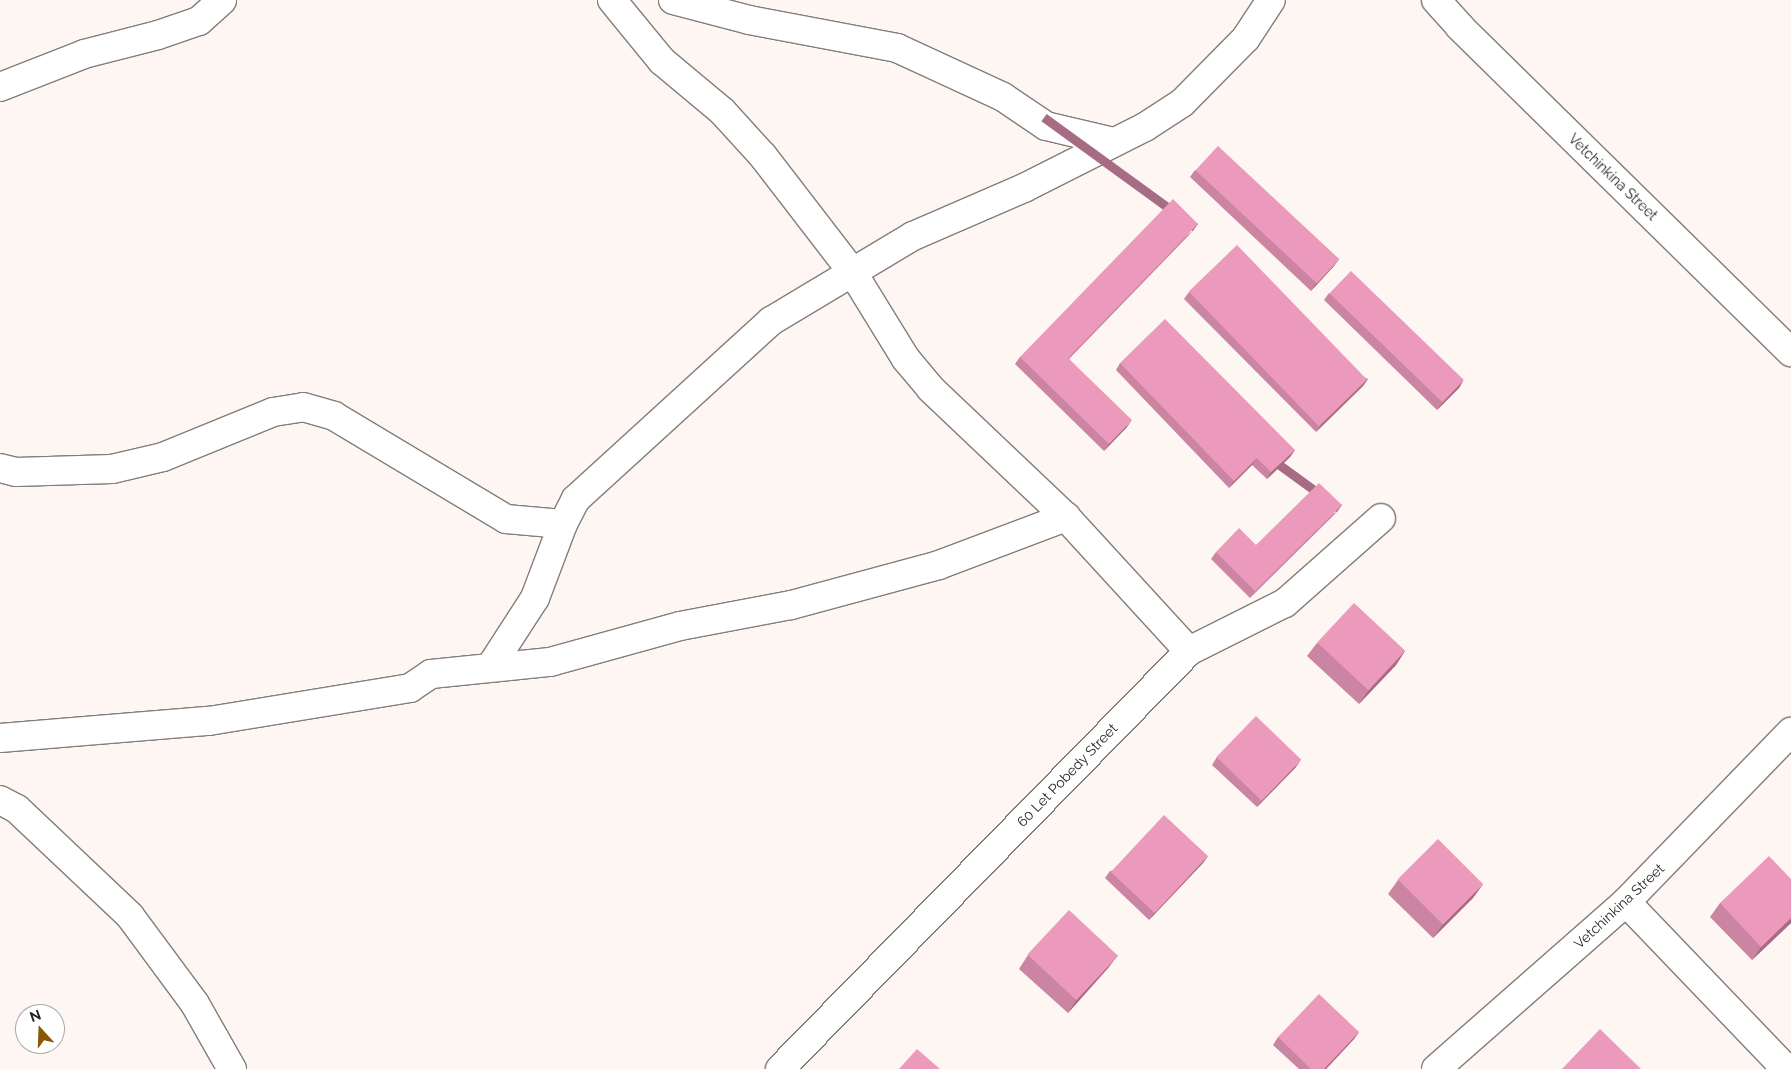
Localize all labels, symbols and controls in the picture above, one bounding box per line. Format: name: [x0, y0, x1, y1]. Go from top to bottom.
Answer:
street label: Vetchinkina Street: [1565, 130, 1661, 224]
street label: 60 Let Pobedy Street: [1013, 720, 1121, 830]
street label: Vetchinkina Street: [1570, 860, 1668, 952]
north arrow: [15, 1004, 65, 1054]
text: N: [27, 1006, 43, 1025]

